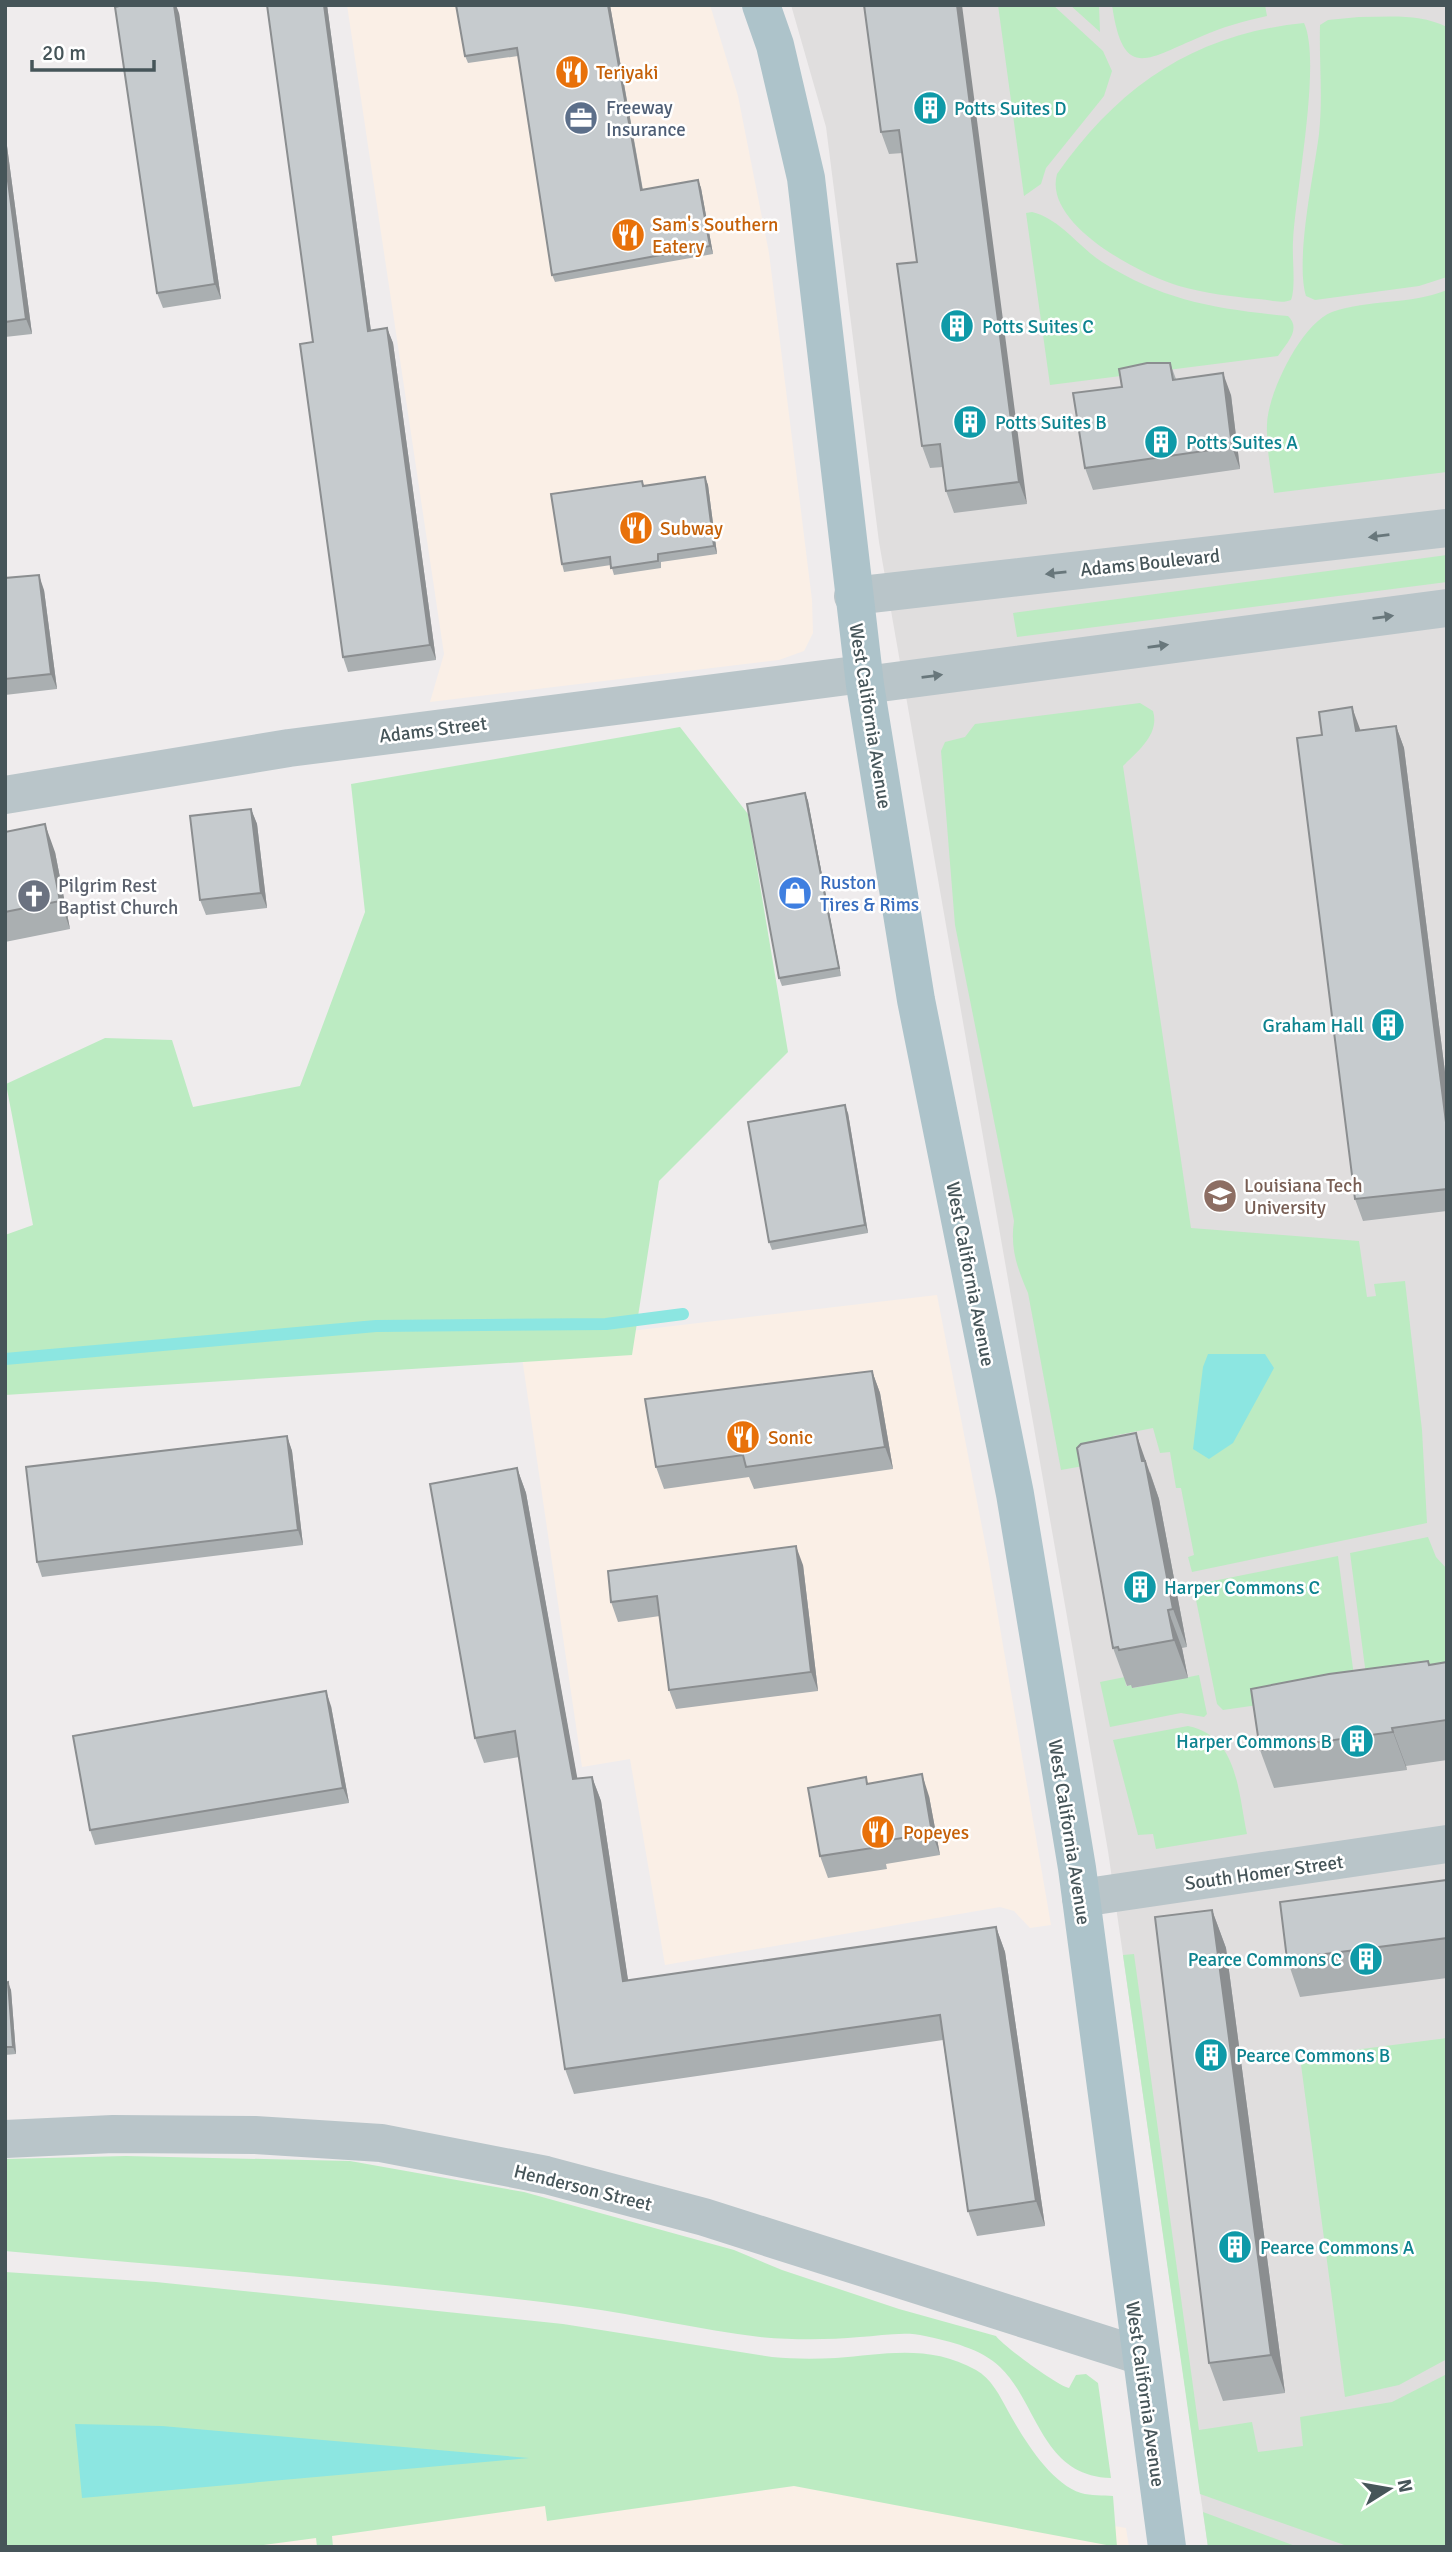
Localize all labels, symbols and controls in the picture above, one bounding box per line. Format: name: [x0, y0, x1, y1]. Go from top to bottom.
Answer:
scale bar: [32, 28, 154, 72]
text: 20 m: [42, 40, 86, 66]
restaurant icon: Teriyaki: [553, 53, 591, 91]
place label: Teriyaki: [596, 61, 658, 85]
building icon: Potts Suites D: [911, 89, 949, 127]
place label: Freeway Insurance: [606, 96, 686, 142]
place label: Potts Suites D: [954, 97, 1066, 121]
office icon: Freeway Insurance: [562, 99, 600, 137]
place label: Sam's Southern Eatery: [652, 213, 778, 259]
restaurant icon: Sam's Southern Eatery: [609, 216, 647, 254]
building icon: Potts Suites C: [938, 307, 976, 345]
place label: Potts Suites C: [982, 315, 1094, 339]
building icon: Potts Suites B: [951, 403, 989, 441]
place label: Potts Suites B: [995, 411, 1107, 435]
building icon: Potts Suites A: [1142, 423, 1180, 461]
place label: Potts Suites A: [1186, 431, 1298, 455]
restaurant icon: Subway: [617, 509, 655, 547]
place label: Subway: [660, 517, 723, 541]
one-way arrow: [1368, 531, 1390, 542]
street label: Adams Boulevard: [1079, 544, 1221, 582]
one-way arrow: [1044, 568, 1066, 579]
one-way arrow: [1373, 611, 1395, 622]
street label: West California Avenue: [844, 622, 897, 811]
one-way arrow: [1147, 641, 1169, 652]
one-way arrow: [921, 670, 943, 681]
street label: Adams Street: [378, 711, 489, 749]
place label: Ruston Tires & Rims: [820, 871, 919, 917]
place label: Pilgrim Rest Baptist Church: [58, 874, 178, 920]
shop icon: Ruston Tires & Rims: [776, 874, 814, 912]
church icon: Pilgrim Rest Baptist Church: [15, 877, 53, 915]
building icon: Graham Hall: [1369, 1006, 1407, 1044]
place label: Graham Hall: [1263, 1014, 1364, 1038]
place label: Louisiana Tech University: [1244, 1174, 1363, 1220]
school or university icon: Louisiana Tech University: [1201, 1177, 1239, 1215]
street label: West California Avenue: [940, 1180, 1000, 1368]
restaurant icon: Sonic: [724, 1418, 762, 1456]
place label: Sonic: [768, 1426, 813, 1450]
building icon: Harper Commons C: [1121, 1568, 1159, 1606]
place label: Harper Commons C: [1164, 1576, 1320, 1600]
building icon: Harper Commons B: [1338, 1722, 1376, 1760]
place label: Harper Commons B: [1176, 1730, 1332, 1754]
street label: West California Avenue: [1043, 1738, 1096, 1927]
restaurant icon: Popeyes: [859, 1813, 897, 1851]
place label: Popeyes: [903, 1821, 969, 1845]
street label: South Homer Street: [1183, 1850, 1345, 1896]
building icon: Pearce Commons C: [1347, 1940, 1385, 1978]
place label: Pearce Commons C: [1188, 1948, 1342, 1972]
building icon: Pearce Commons B: [1192, 2036, 1230, 2074]
place label: Pearce Commons B: [1236, 2044, 1390, 2068]
street label: Henderson Street: [511, 2159, 655, 2217]
building icon: Pearce Commons A: [1216, 2228, 1254, 2266]
place label: Pearce Commons A: [1260, 2236, 1415, 2260]
street label: West California Avenue: [1120, 2300, 1170, 2489]
north arrow: [1354, 2454, 1424, 2524]
text: N: [1392, 2477, 1418, 2495]

